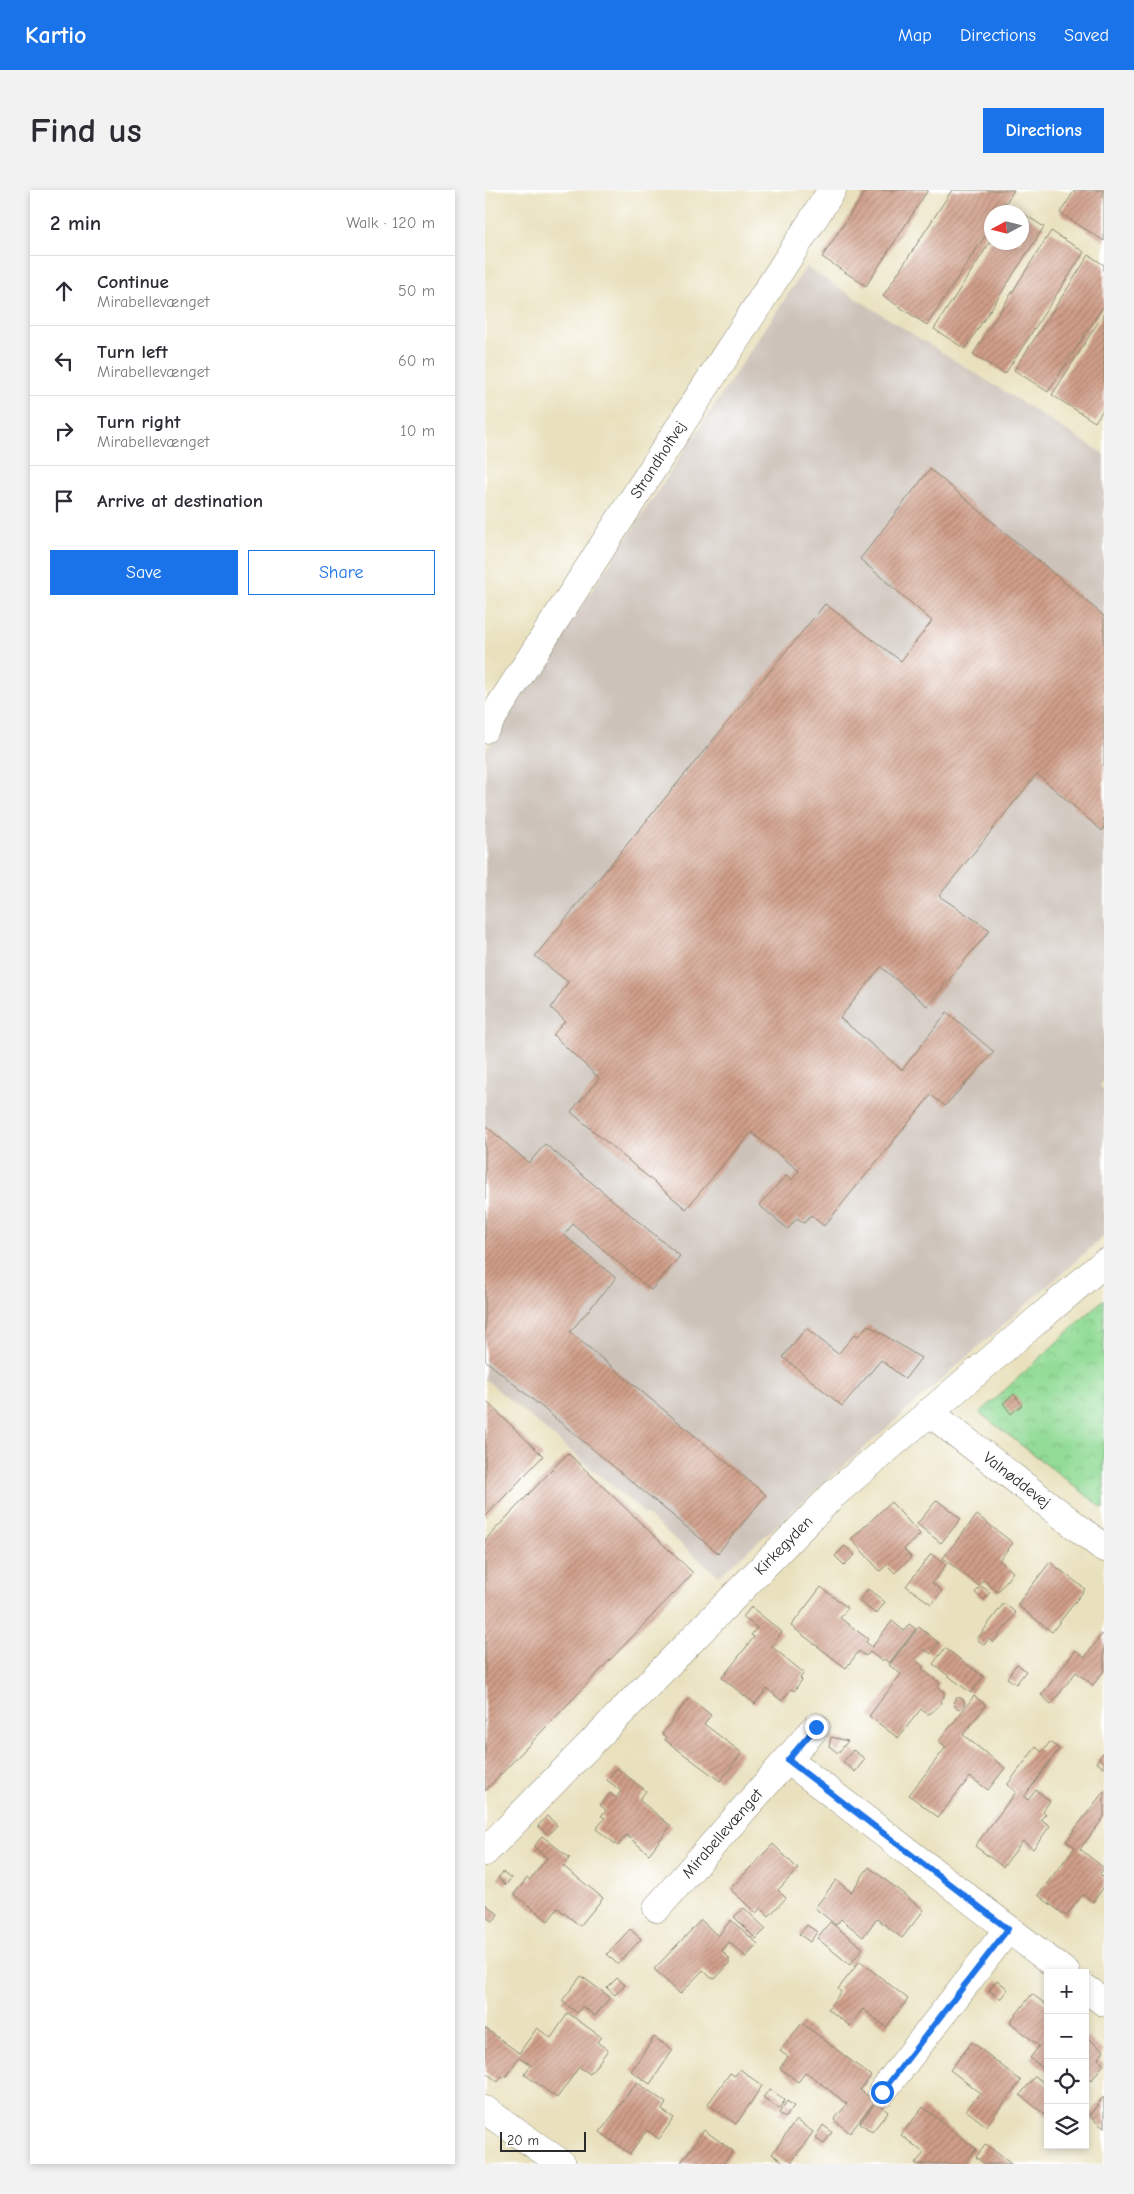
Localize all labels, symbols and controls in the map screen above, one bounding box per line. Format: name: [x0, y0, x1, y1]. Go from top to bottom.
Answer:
text: Kartio: [25, 21, 87, 49]
text: Map: [898, 25, 932, 46]
text: Directions: [960, 25, 1036, 46]
text: Saved: [1064, 25, 1109, 46]
button: Directions: [983, 108, 1104, 153]
text: Find us: [30, 110, 142, 151]
north arrow: [984, 205, 1029, 250]
text: 2 min: [50, 211, 101, 235]
text: Walk · 120 m: [346, 214, 435, 232]
text: Continue: [97, 271, 169, 293]
icon: ahead: [50, 277, 78, 305]
text: 50 m: [398, 282, 435, 300]
text: Mirabellevænget: [97, 293, 209, 311]
text: Turn left: [97, 341, 168, 363]
icon: left: [50, 347, 78, 375]
text: 60 m: [398, 352, 435, 370]
text: Mirabellevænget: [97, 363, 209, 381]
text: Turn right: [97, 411, 181, 433]
icon: right: [50, 417, 78, 445]
street label: Strandholtvej: [627, 418, 690, 502]
text: 10 m: [400, 422, 435, 440]
text: Mirabellevænget: [97, 433, 209, 451]
icon: arrive: [50, 487, 78, 515]
text: Arrive at destination: [97, 490, 263, 512]
button: Save: [50, 550, 238, 595]
button: Share: [248, 550, 435, 595]
street label: Valnøddevej: [980, 1448, 1054, 1512]
street label: Kirkegyden: [751, 1512, 816, 1579]
route end: [805, 1716, 828, 1739]
street label: Mirabellevænget: [678, 1785, 767, 1882]
map controls: [1044, 1969, 1089, 2149]
button: +: [1044, 1969, 1089, 2014]
button: −: [1044, 2014, 1089, 2059]
button: locate: [1044, 2059, 1089, 2104]
route start: [871, 2081, 894, 2104]
button: layers: [1044, 2104, 1089, 2149]
scale bar: [500, 2129, 586, 2152]
text: 20 m: [507, 2132, 539, 2149]

